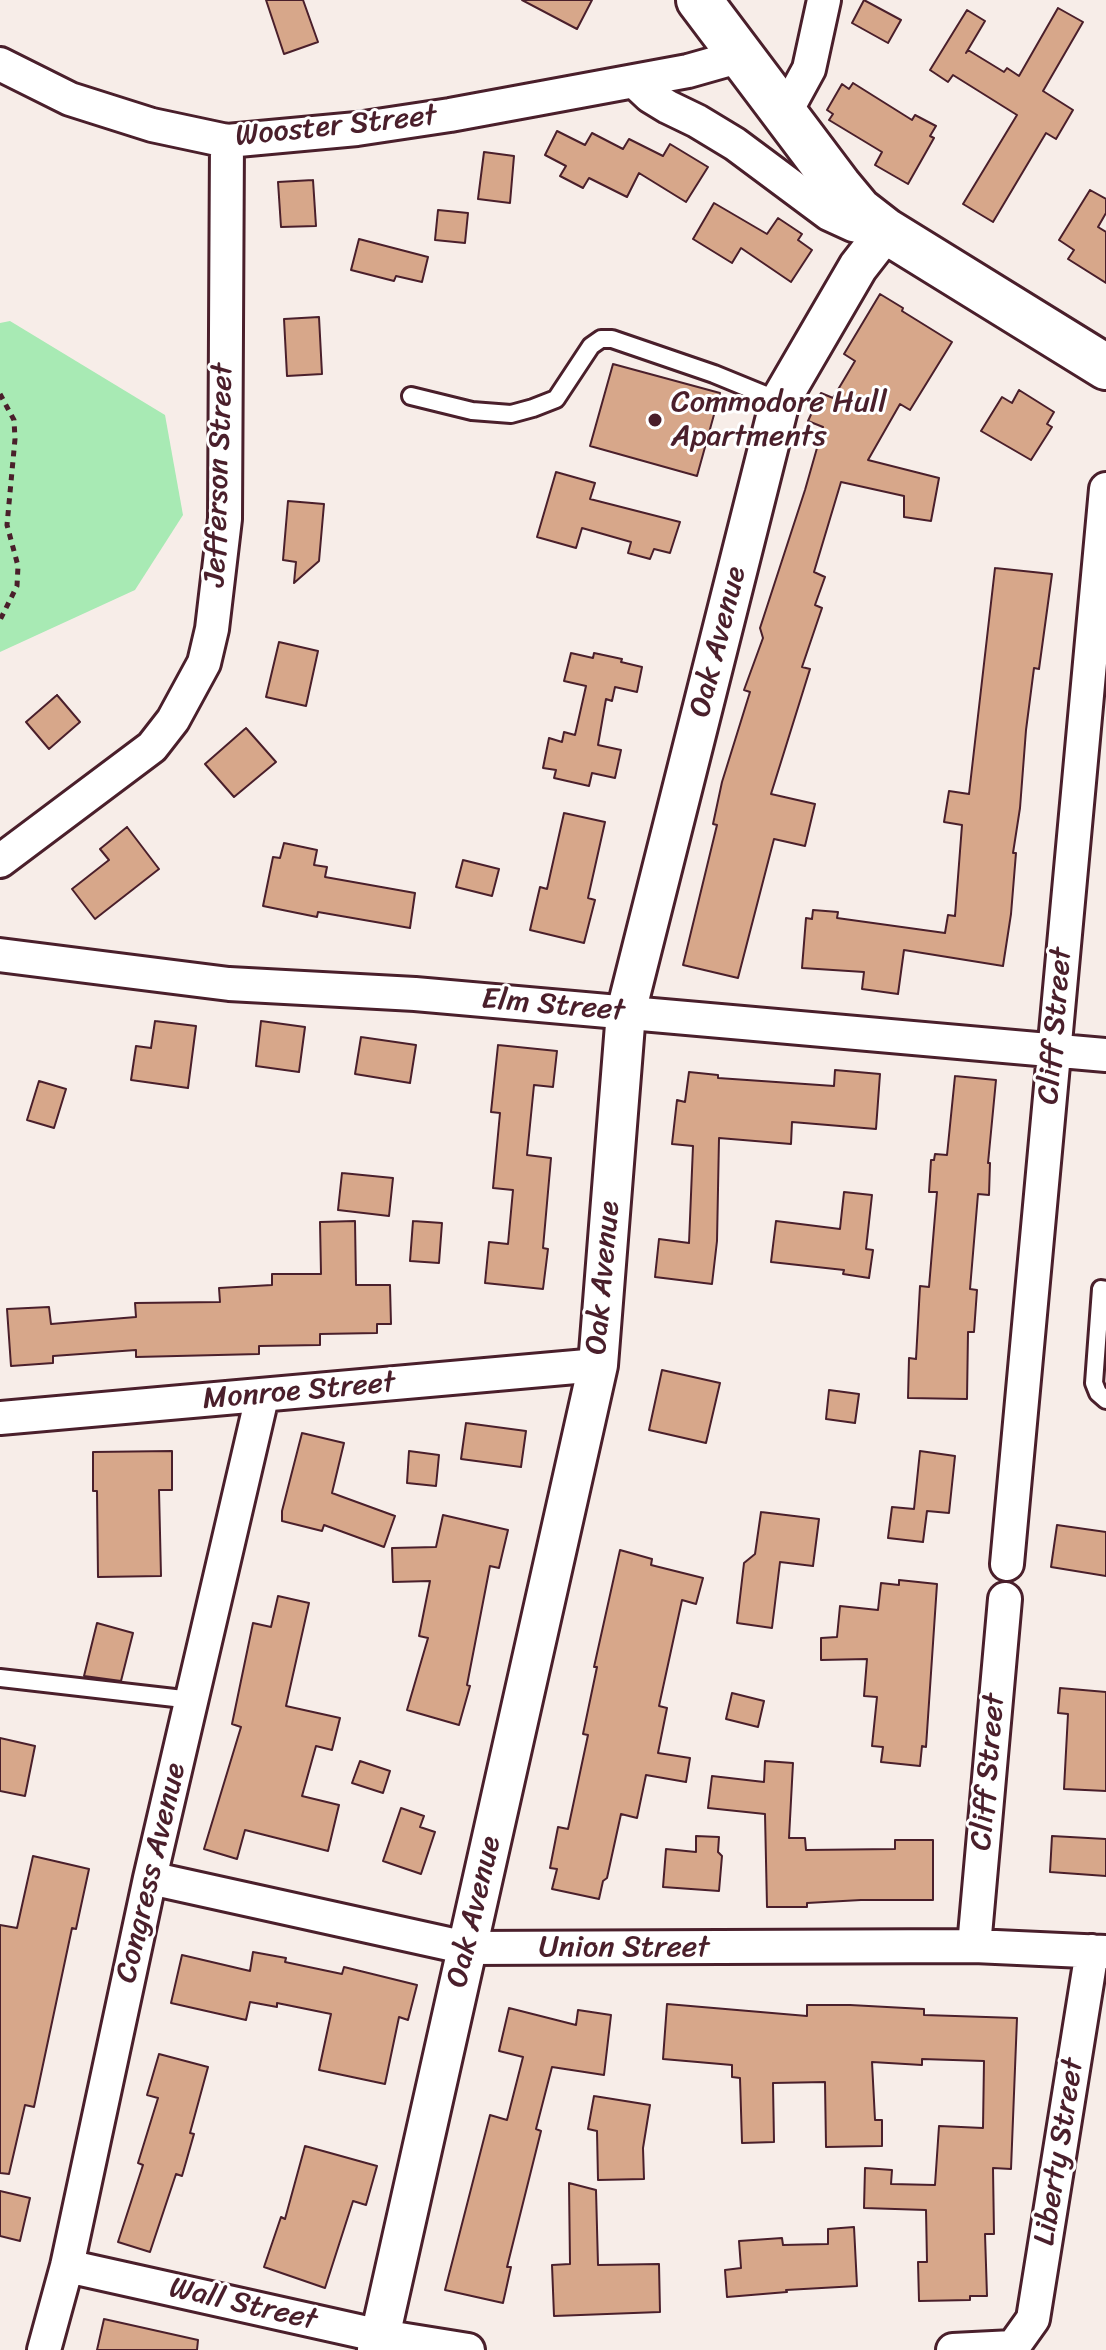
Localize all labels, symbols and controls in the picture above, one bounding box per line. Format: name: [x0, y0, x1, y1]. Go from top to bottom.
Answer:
street label: Wooster Street: [234, 99, 438, 155]
street label: Jefferson Street: [198, 363, 242, 587]
place label: Commodore Hull Apartments: [671, 385, 887, 456]
marker: Commodore Hull Apartments: [646, 411, 664, 429]
street label: Oak Avenue: [683, 563, 755, 721]
street label: Cliff Street: [1031, 946, 1081, 1106]
street label: Elm Street: [480, 982, 626, 1030]
street label: Oak Avenue: [579, 1200, 629, 1356]
street label: Monroe Street: [201, 1366, 397, 1418]
street label: Cliff Street: [964, 1692, 1014, 1852]
street label: Congress Avenue: [109, 1760, 195, 1986]
street label: Oak Avenue: [440, 1833, 510, 1991]
street label: Union Street: [539, 1930, 709, 1966]
street label: Liberty Street: [1027, 2056, 1093, 2248]
street label: Wall Street: [166, 2271, 320, 2339]

